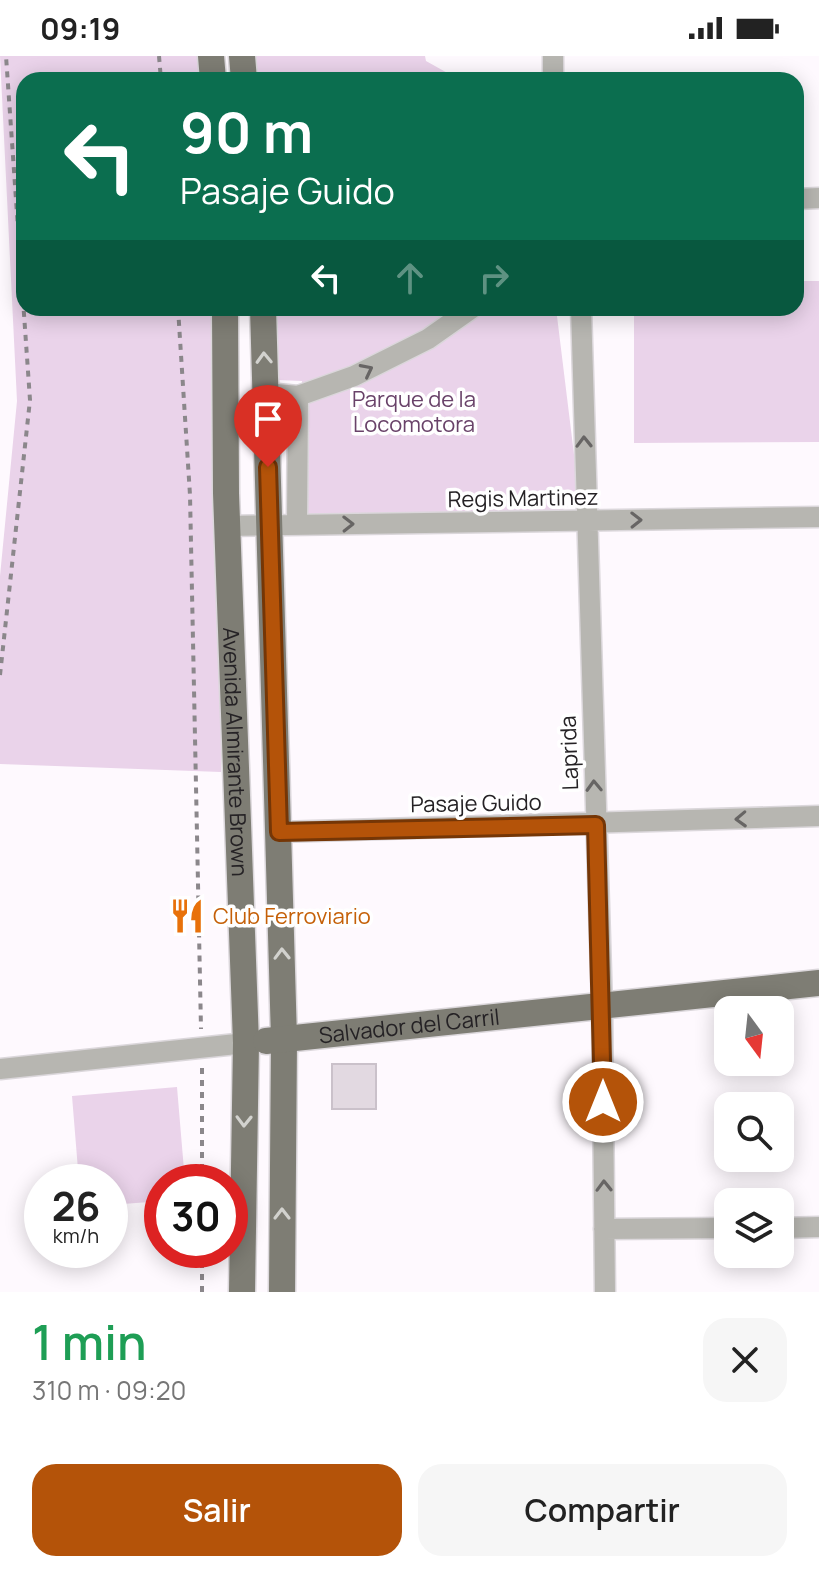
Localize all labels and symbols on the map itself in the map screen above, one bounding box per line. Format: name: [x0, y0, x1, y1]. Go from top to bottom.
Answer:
one-way arrow: [256, 351, 273, 364]
one-way arrow: [358, 364, 373, 379]
park label: Parque de la Locomotora: [352, 384, 476, 439]
pin: [234, 385, 302, 467]
one-way arrow: [575, 435, 592, 448]
street label: Regis Martinez: [447, 482, 599, 514]
one-way arrow: [630, 511, 643, 529]
one-way arrow: [342, 515, 355, 532]
street label: Avenida Almirante Brown: [216, 627, 255, 877]
street label: Laprida: [553, 715, 585, 791]
one-way arrow: [586, 779, 603, 792]
street label: Pasaje Guido: [410, 787, 542, 819]
one-way arrow: [734, 810, 747, 827]
restaurant icon: Club Ferroviario: [168, 897, 206, 935]
place label: Club Ferroviario: [213, 901, 371, 931]
one-way arrow: [273, 947, 290, 960]
north arrow: [714, 996, 794, 1076]
street label: Salvador del Carril: [317, 1002, 501, 1050]
position arrow: [561, 1060, 645, 1144]
one-way arrow: [236, 1115, 253, 1128]
speed limit sign: 30: [144, 1164, 248, 1268]
one-way arrow: [595, 1179, 612, 1192]
one-way arrow: [273, 1207, 291, 1220]

